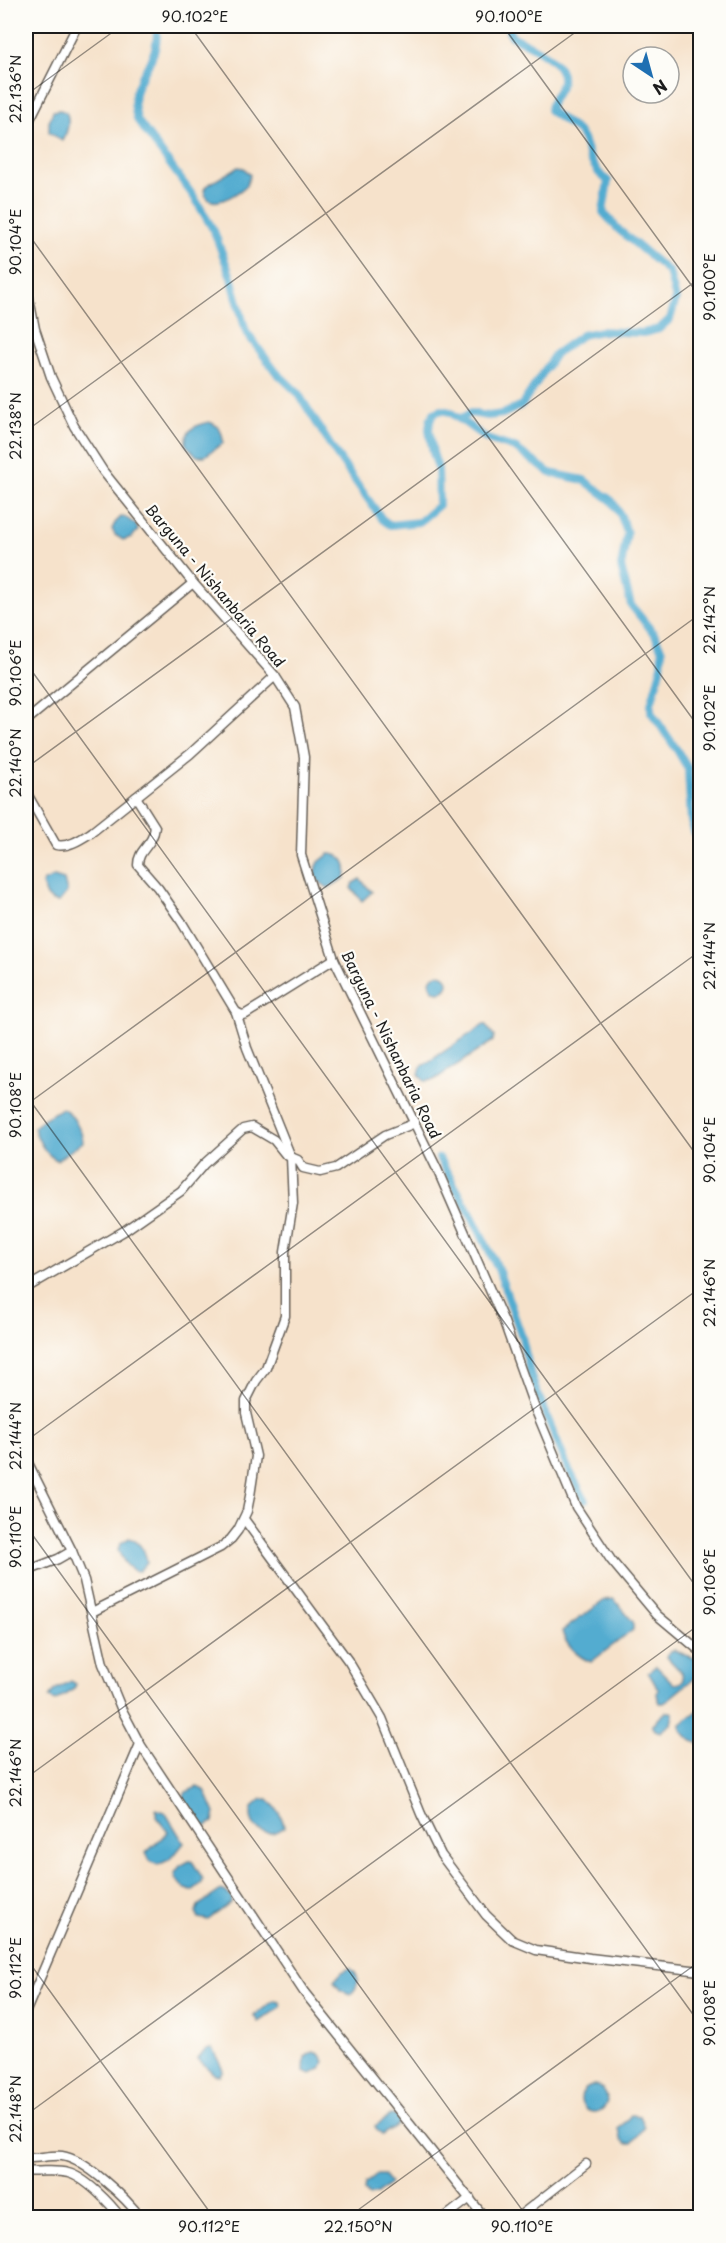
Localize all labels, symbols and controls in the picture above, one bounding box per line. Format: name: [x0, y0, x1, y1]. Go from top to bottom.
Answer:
text: 90.102°E: [162, 4, 228, 27]
text: 90.100°E: [475, 4, 543, 27]
north arrow: [621, 45, 681, 105]
text: 22.136°N: [3, 55, 26, 123]
text: N: [648, 75, 673, 101]
text: 90.104°E: [3, 209, 26, 275]
text: 90.100°E: [697, 253, 720, 321]
text: 22.138°N: [3, 392, 26, 460]
street label: Barguna - Nishanbaria Road: [141, 498, 291, 672]
text: 22.142°N: [697, 586, 720, 654]
text: 90.106°E: [3, 639, 26, 707]
text: 90.102°E: [697, 685, 720, 751]
text: 22.140°N: [3, 728, 26, 798]
text: 22.144°N: [697, 922, 720, 990]
street label: Barguna - Nishanbaria Road: [336, 946, 448, 1142]
text: 90.108°E: [3, 1072, 26, 1138]
text: 90.104°E: [697, 1117, 720, 1183]
text: 22.146°N: [697, 1259, 720, 1327]
text: 22.144°N: [3, 1402, 26, 1470]
text: 90.110°E: [3, 1506, 26, 1568]
text: 90.106°E: [697, 1548, 720, 1616]
text: 22.146°N: [3, 1739, 26, 1807]
text: 90.112°E: [3, 1937, 26, 1999]
text: 90.108°E: [697, 1980, 720, 2046]
text: 22.148°N: [3, 2075, 26, 2143]
text: 90.112°E: [178, 2214, 240, 2237]
text: 22.150°N: [323, 2214, 393, 2237]
text: 90.110°E: [491, 2214, 553, 2237]

